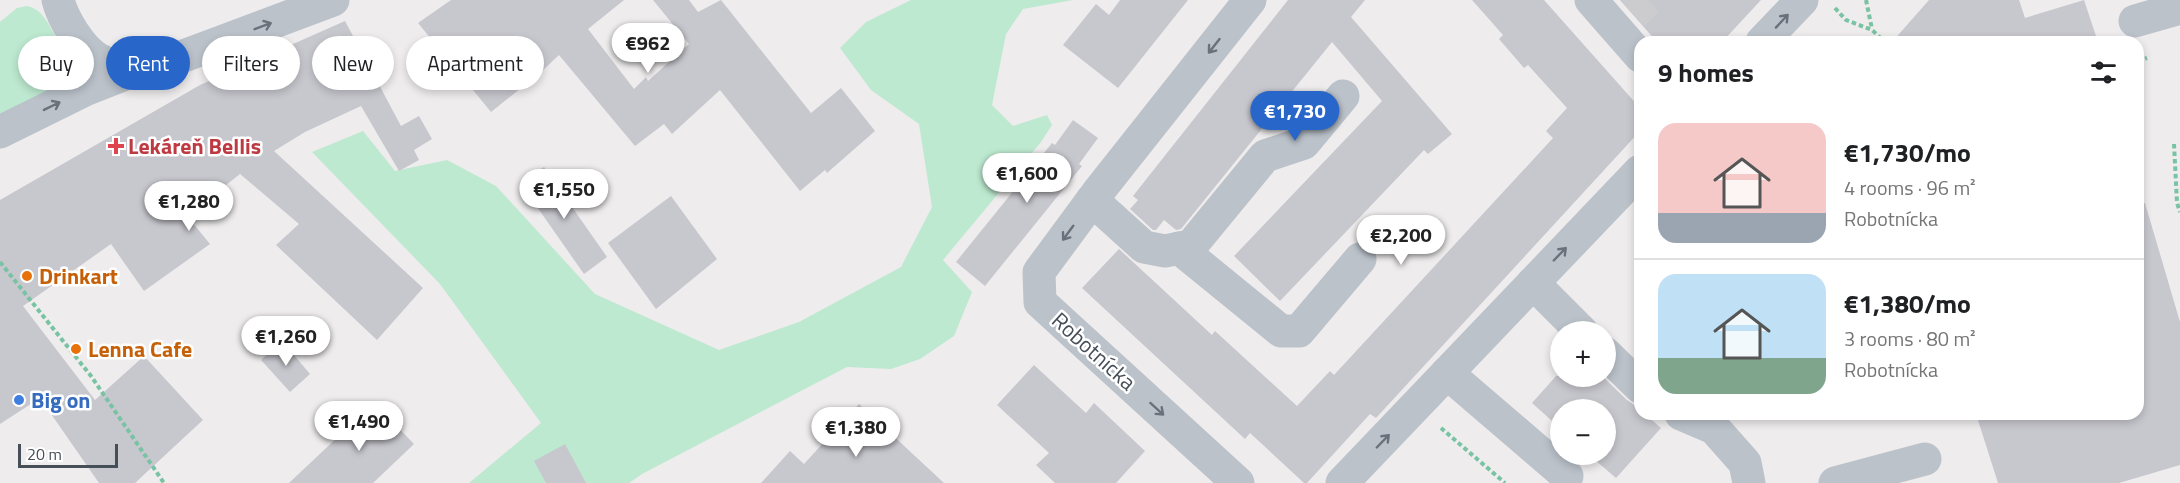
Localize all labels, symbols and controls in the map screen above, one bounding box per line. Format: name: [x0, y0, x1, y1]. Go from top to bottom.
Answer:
one-way arrow: [1775, 14, 1789, 29]
one-way arrow: [253, 20, 272, 31]
pin: €962: [612, 23, 684, 74]
text: €962: [626, 27, 670, 58]
chip: Buy: [18, 36, 94, 90]
chip: Rent: [106, 36, 190, 90]
chip: Filters: [202, 36, 300, 90]
chip: New: [312, 36, 394, 90]
chip: Apartment: [406, 36, 544, 90]
one-way arrow: [1207, 38, 1220, 54]
text: 9 homes: [1658, 53, 1754, 92]
icon: filters: [2087, 56, 2120, 89]
pin: €1,730: [1246, 91, 1344, 142]
text: €1,730: [1264, 95, 1326, 126]
one-way arrow: [43, 100, 61, 111]
place label: Lekáreň Bellis: [128, 129, 261, 163]
text: €1,730/mo: [1844, 133, 1971, 172]
marker: Lekáreň Bellis: [109, 139, 123, 153]
icon: home: [1706, 147, 1778, 219]
pin: €1,600: [978, 153, 1076, 204]
text: €1,600: [996, 157, 1058, 188]
pin: €1,550: [515, 169, 613, 220]
text: 4 rooms · 96 m²: [1844, 172, 1976, 203]
text: €1,550: [533, 173, 595, 204]
pin: €1,280: [140, 181, 238, 232]
text: €1,280: [158, 185, 220, 216]
text: Robotnícka: [1844, 203, 1938, 234]
pin: €2,200: [1352, 215, 1450, 266]
text: €2,200: [1370, 219, 1432, 250]
one-way arrow: [1062, 224, 1074, 240]
one-way arrow: [1553, 246, 1568, 261]
place label: Drinkart: [39, 259, 118, 293]
marker: Drinkart: [20, 269, 34, 283]
text: €1,380/mo: [1844, 284, 1971, 323]
icon: home: [1706, 298, 1778, 370]
street label: Robotnícka: [1044, 304, 1144, 398]
pin: €1,260: [237, 316, 335, 367]
text: €1,260: [255, 320, 317, 351]
map controls: [1550, 321, 1616, 465]
button: +: [1550, 321, 1616, 387]
text: 3 rooms · 80 m²: [1844, 323, 1976, 354]
place label: Lenna Cafe: [88, 332, 192, 366]
marker: Lenna Cafe: [69, 342, 83, 356]
text: Robotnícka: [1844, 354, 1938, 385]
place label: Big on: [31, 383, 91, 417]
marker: Big on: [12, 393, 26, 407]
button: −: [1550, 399, 1616, 465]
pin: €1,490: [310, 401, 408, 452]
one-way arrow: [1149, 402, 1164, 416]
text: €1,490: [328, 405, 390, 436]
pin: €1,380: [807, 407, 905, 458]
text: €1,380: [825, 411, 887, 442]
one-way arrow: [1375, 433, 1390, 448]
scale bar: [18, 441, 118, 468]
text: 20 m: [27, 442, 62, 466]

